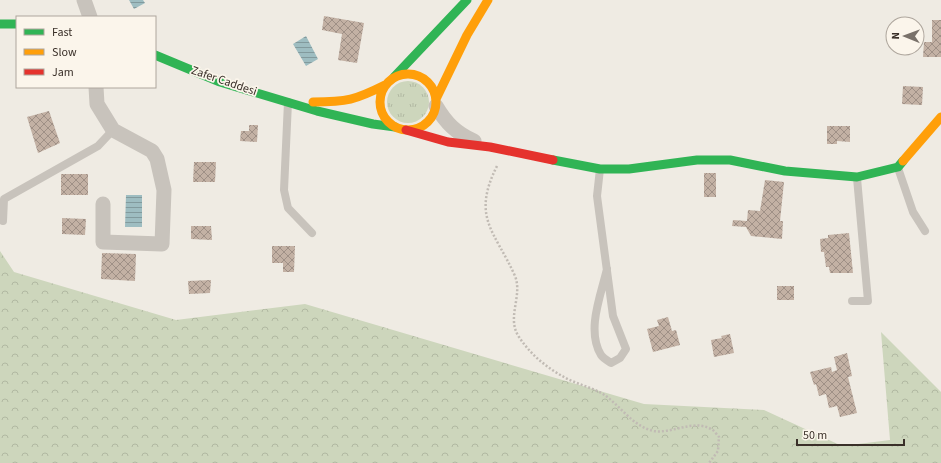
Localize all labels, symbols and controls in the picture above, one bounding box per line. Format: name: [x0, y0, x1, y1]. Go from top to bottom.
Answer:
legend: [16, 16, 156, 88]
north arrow: [885, 16, 925, 56]
text: Fast: [52, 24, 72, 41]
text: N: [888, 32, 903, 40]
text: Slow: [52, 44, 77, 61]
street label: Zafer Caddesi: [189, 62, 259, 100]
text: Jam: [52, 64, 74, 81]
scale bar: [797, 421, 904, 447]
text: 50 m: [803, 427, 827, 444]

